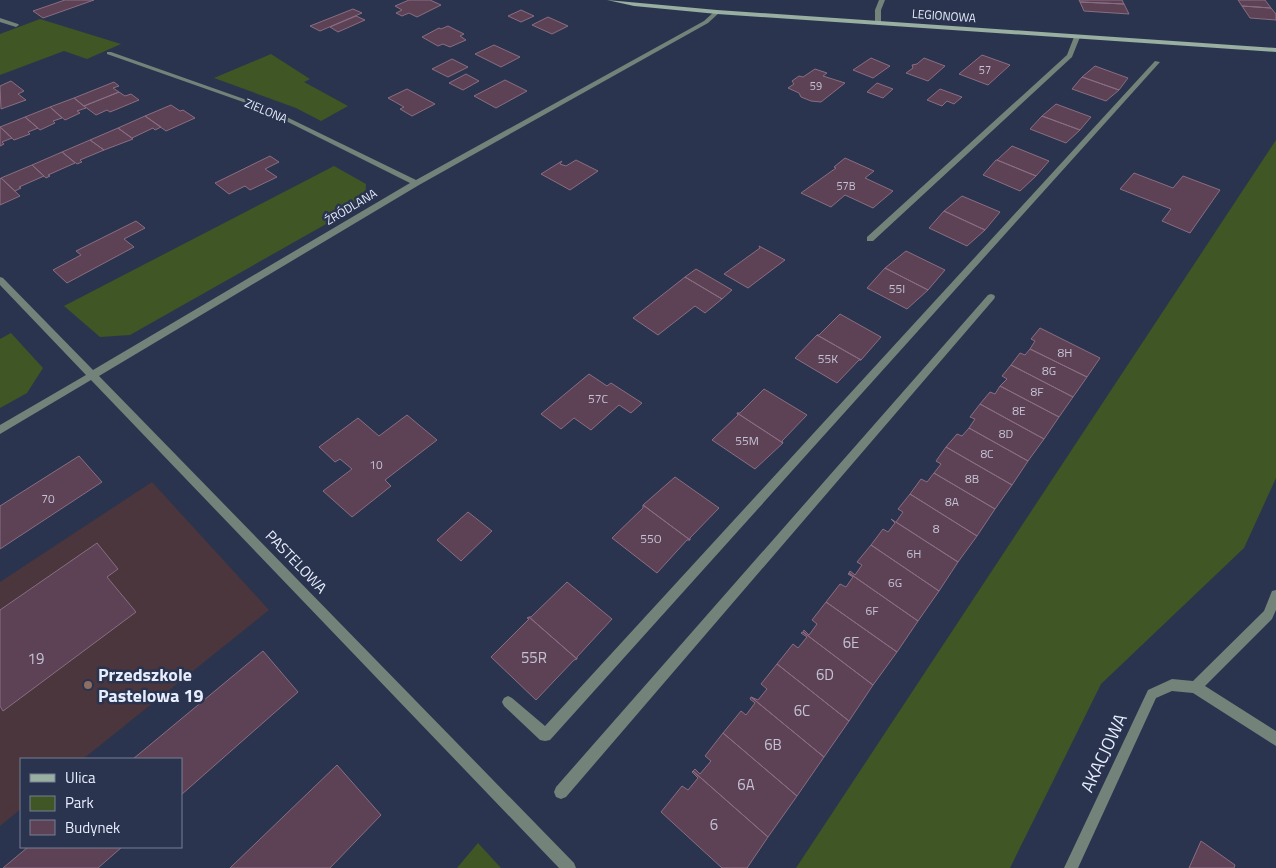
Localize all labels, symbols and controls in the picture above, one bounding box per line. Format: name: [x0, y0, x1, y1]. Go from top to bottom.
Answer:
street label: LEGIONOWA: [911, 4, 977, 27]
house number: 57: [979, 62, 991, 78]
house number: 59: [810, 78, 822, 94]
street label: ZIELONA: [242, 93, 290, 128]
house number: 57B: [836, 178, 856, 194]
street label: ŹRÓDLANA: [321, 184, 380, 230]
house number: 55I: [889, 279, 905, 298]
house number: 8H: [1058, 343, 1072, 362]
house number: 55K: [818, 349, 838, 368]
house number: 8G: [1042, 361, 1056, 380]
house number: 8F: [1030, 382, 1044, 401]
house number: 57C: [588, 389, 608, 408]
house number: 8E: [1012, 401, 1026, 420]
house number: 8D: [999, 424, 1013, 443]
house number: 55M: [735, 431, 759, 450]
house number: 8C: [980, 444, 994, 463]
house number: 10: [369, 455, 383, 474]
house number: 8B: [965, 469, 979, 488]
house number: 70: [41, 489, 55, 508]
house number: 8A: [945, 492, 959, 511]
house number: 8: [933, 519, 940, 538]
street label: PASTELOWA: [260, 525, 333, 599]
house number: 55O: [640, 529, 662, 548]
house number: 6H: [907, 544, 921, 563]
house number: 6G: [888, 573, 902, 592]
house number: 6F: [865, 601, 879, 620]
house number: 6E: [843, 631, 859, 654]
house number: 55R: [521, 646, 547, 669]
house number: 19: [28, 647, 44, 670]
place label: Przedszkole Pastelowa 19: [98, 661, 204, 709]
house number: 6D: [816, 663, 834, 686]
marker: Przedszkole Pastelowa 19: [82, 679, 94, 691]
house number: 6C: [794, 699, 810, 722]
street label: AKACJOWA: [1073, 709, 1134, 797]
house number: 6B: [764, 733, 782, 756]
legend: [20, 758, 182, 848]
text: Ulica: [65, 766, 96, 789]
house number: 6A: [737, 773, 755, 796]
text: Park: [65, 791, 94, 814]
house number: 6: [710, 813, 718, 836]
text: Budynek: [65, 816, 120, 839]

